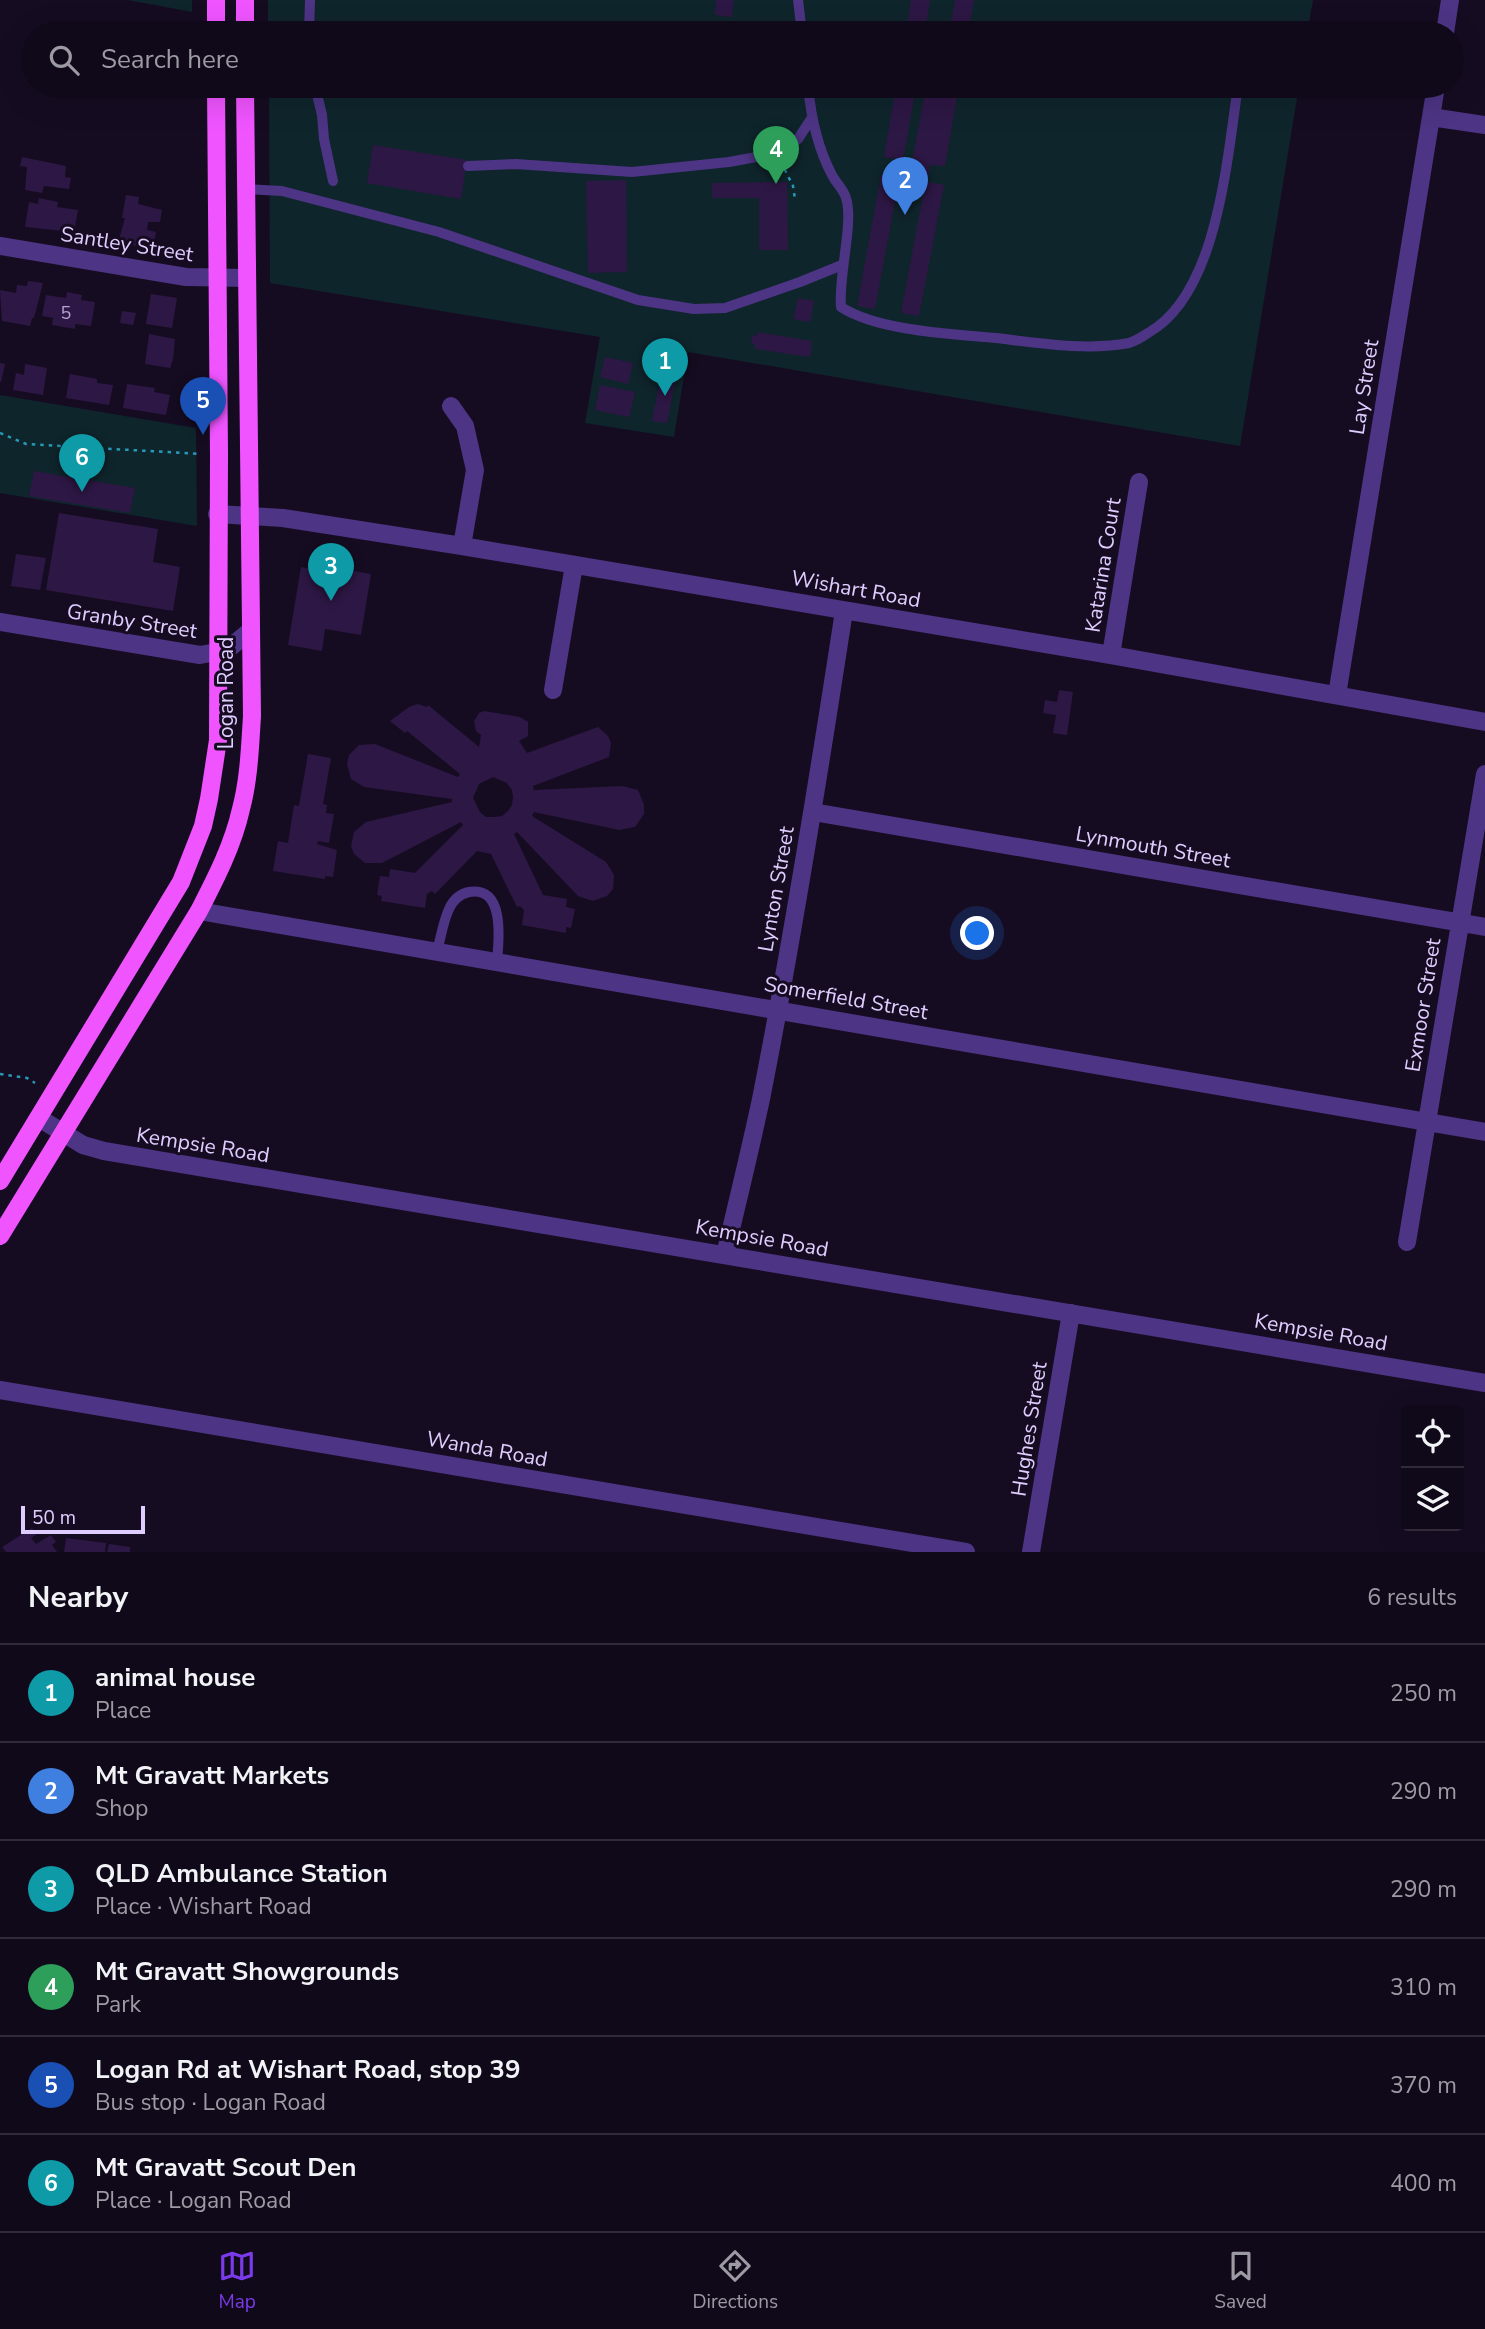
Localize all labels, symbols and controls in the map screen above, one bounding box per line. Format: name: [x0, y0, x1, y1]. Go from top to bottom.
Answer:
search box: [21, 21, 1464, 98]
icon: search: [45, 41, 83, 79]
text: Search here: [101, 42, 239, 77]
pin: 4: [753, 126, 799, 184]
pin: 2: [882, 157, 928, 215]
street label: Santley Street: [59, 220, 196, 268]
house number: 5: [61, 301, 71, 325]
street label: Lay Street: [1343, 337, 1385, 437]
pin: 1: [642, 338, 688, 396]
pin: 5: [180, 377, 226, 435]
pin: 6: [59, 434, 105, 492]
street label: Katarina Court: [1079, 495, 1128, 634]
pin: 3: [308, 543, 354, 601]
street label: Wishart Road: [789, 564, 923, 614]
street label: Granby Street: [65, 597, 200, 645]
street label: Logan Road: [212, 637, 240, 749]
street label: Lynmouth Street: [1073, 820, 1233, 875]
street label: Lynton Street: [751, 824, 801, 954]
your location: [960, 916, 994, 950]
street label: Exmoor Street: [1399, 936, 1447, 1074]
street label: Somerfield Street: [762, 970, 931, 1026]
street label: Kempsie Road: [134, 1121, 272, 1169]
street label: Kempsie Road: [693, 1213, 831, 1263]
street label: Kempsie Road: [1252, 1307, 1390, 1357]
street label: Hughes Street: [1005, 1359, 1054, 1498]
map controls: [1401, 1405, 1464, 1531]
button: locate: [1401, 1405, 1464, 1468]
street label: Wanda Road: [424, 1425, 550, 1473]
button: layers: [1401, 1468, 1464, 1531]
scale bar: [21, 1503, 145, 1535]
text: 50 m: [32, 1505, 76, 1531]
text: Nearby: [28, 1577, 128, 1618]
text: 6 results: [1367, 1582, 1457, 1613]
text: animal house: [95, 1660, 255, 1695]
text: 1: [44, 1678, 58, 1709]
text: 250 m: [1390, 1678, 1457, 1709]
text: Place: [95, 1695, 151, 1726]
text: Mt Gravatt Markets: [95, 1758, 329, 1793]
text: 2: [44, 1776, 58, 1807]
text: 290 m: [1390, 1776, 1457, 1807]
text: Shop: [95, 1793, 148, 1824]
text: QLD Ambulance Station: [95, 1856, 388, 1891]
text: 3: [44, 1874, 58, 1905]
text: 290 m: [1390, 1874, 1457, 1905]
text: Place · Wishart Road: [95, 1891, 312, 1922]
text: Mt Gravatt Showgrounds: [95, 1954, 399, 1989]
text: 4: [44, 1972, 58, 2003]
text: 310 m: [1390, 1972, 1457, 2003]
text: Park: [95, 1989, 141, 2020]
text: Logan Rd at Wishart Road, stop 39: [95, 2052, 521, 2087]
text: 5: [44, 2070, 58, 2101]
text: 370 m: [1390, 2070, 1457, 2101]
text: Bus stop · Logan Road: [95, 2087, 326, 2118]
text: Mt Gravatt Scout Den: [95, 2150, 356, 2185]
text: 6: [44, 2168, 58, 2199]
text: 400 m: [1390, 2168, 1457, 2199]
text: Place · Logan Road: [95, 2185, 292, 2216]
tab: Map: [218, 2247, 256, 2315]
tab: Directions: [692, 2247, 778, 2315]
tab: Saved: [1214, 2247, 1267, 2315]

